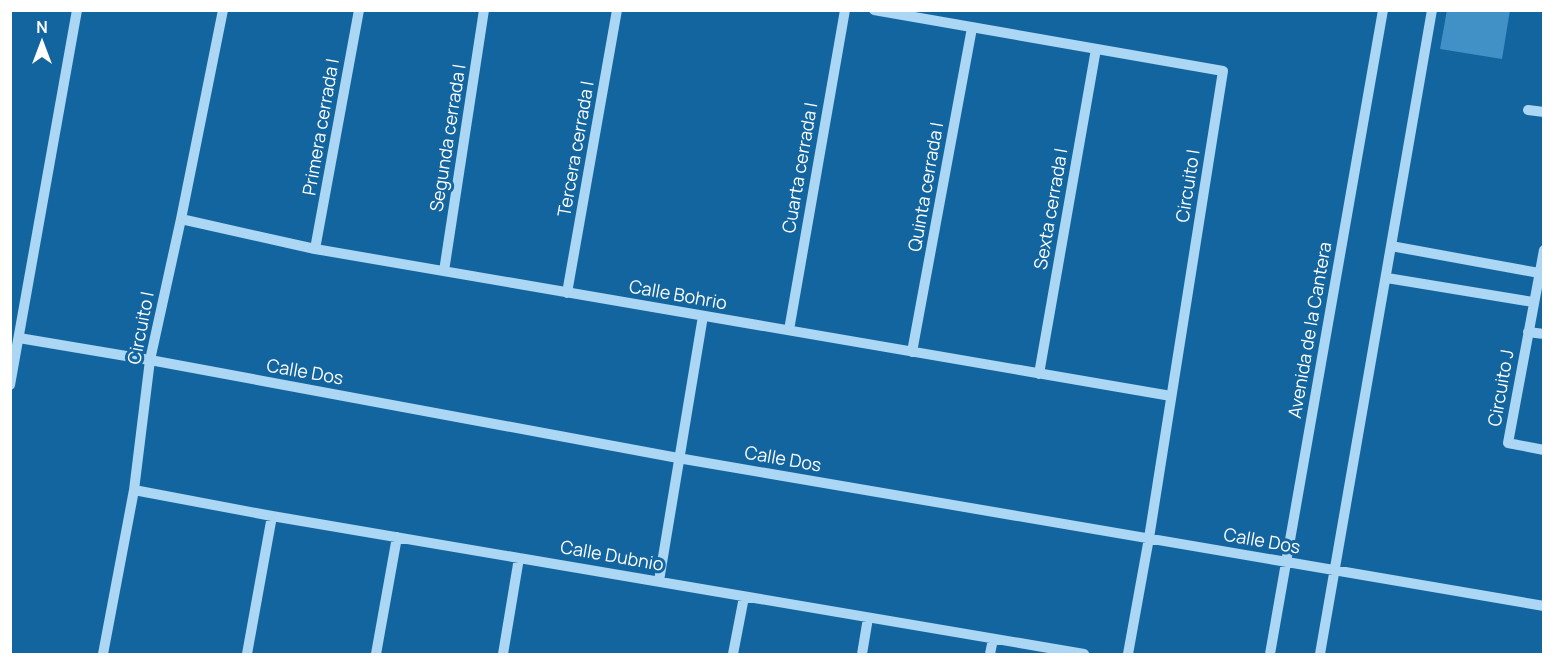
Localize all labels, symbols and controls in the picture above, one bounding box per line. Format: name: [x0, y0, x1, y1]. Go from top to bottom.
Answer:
north arrow: [12, 12, 72, 72]
text: N: [36, 16, 48, 38]
street label: Primera cerrada I: [296, 57, 344, 197]
street label: Segunda cerrada I: [423, 62, 471, 213]
street label: Tercera cerrada I: [551, 79, 599, 219]
street label: Cuarta cerrada I: [776, 101, 822, 235]
street label: Quinta cerrada I: [902, 120, 948, 253]
street label: Sexta cerrada I: [1028, 146, 1073, 271]
street label: Circuito I: [1169, 148, 1205, 224]
street label: Avenida de la Cantera: [1282, 240, 1336, 420]
street label: Calle Bohrio: [627, 274, 729, 314]
street label: Circuito I: [121, 289, 159, 366]
street label: Circuito J: [1481, 347, 1519, 428]
street label: Calle Dos: [265, 352, 345, 390]
street label: Calle Dos: [743, 439, 823, 477]
street label: Calle Dos: [1222, 521, 1302, 559]
street label: Calle Dubnio: [559, 534, 666, 576]

